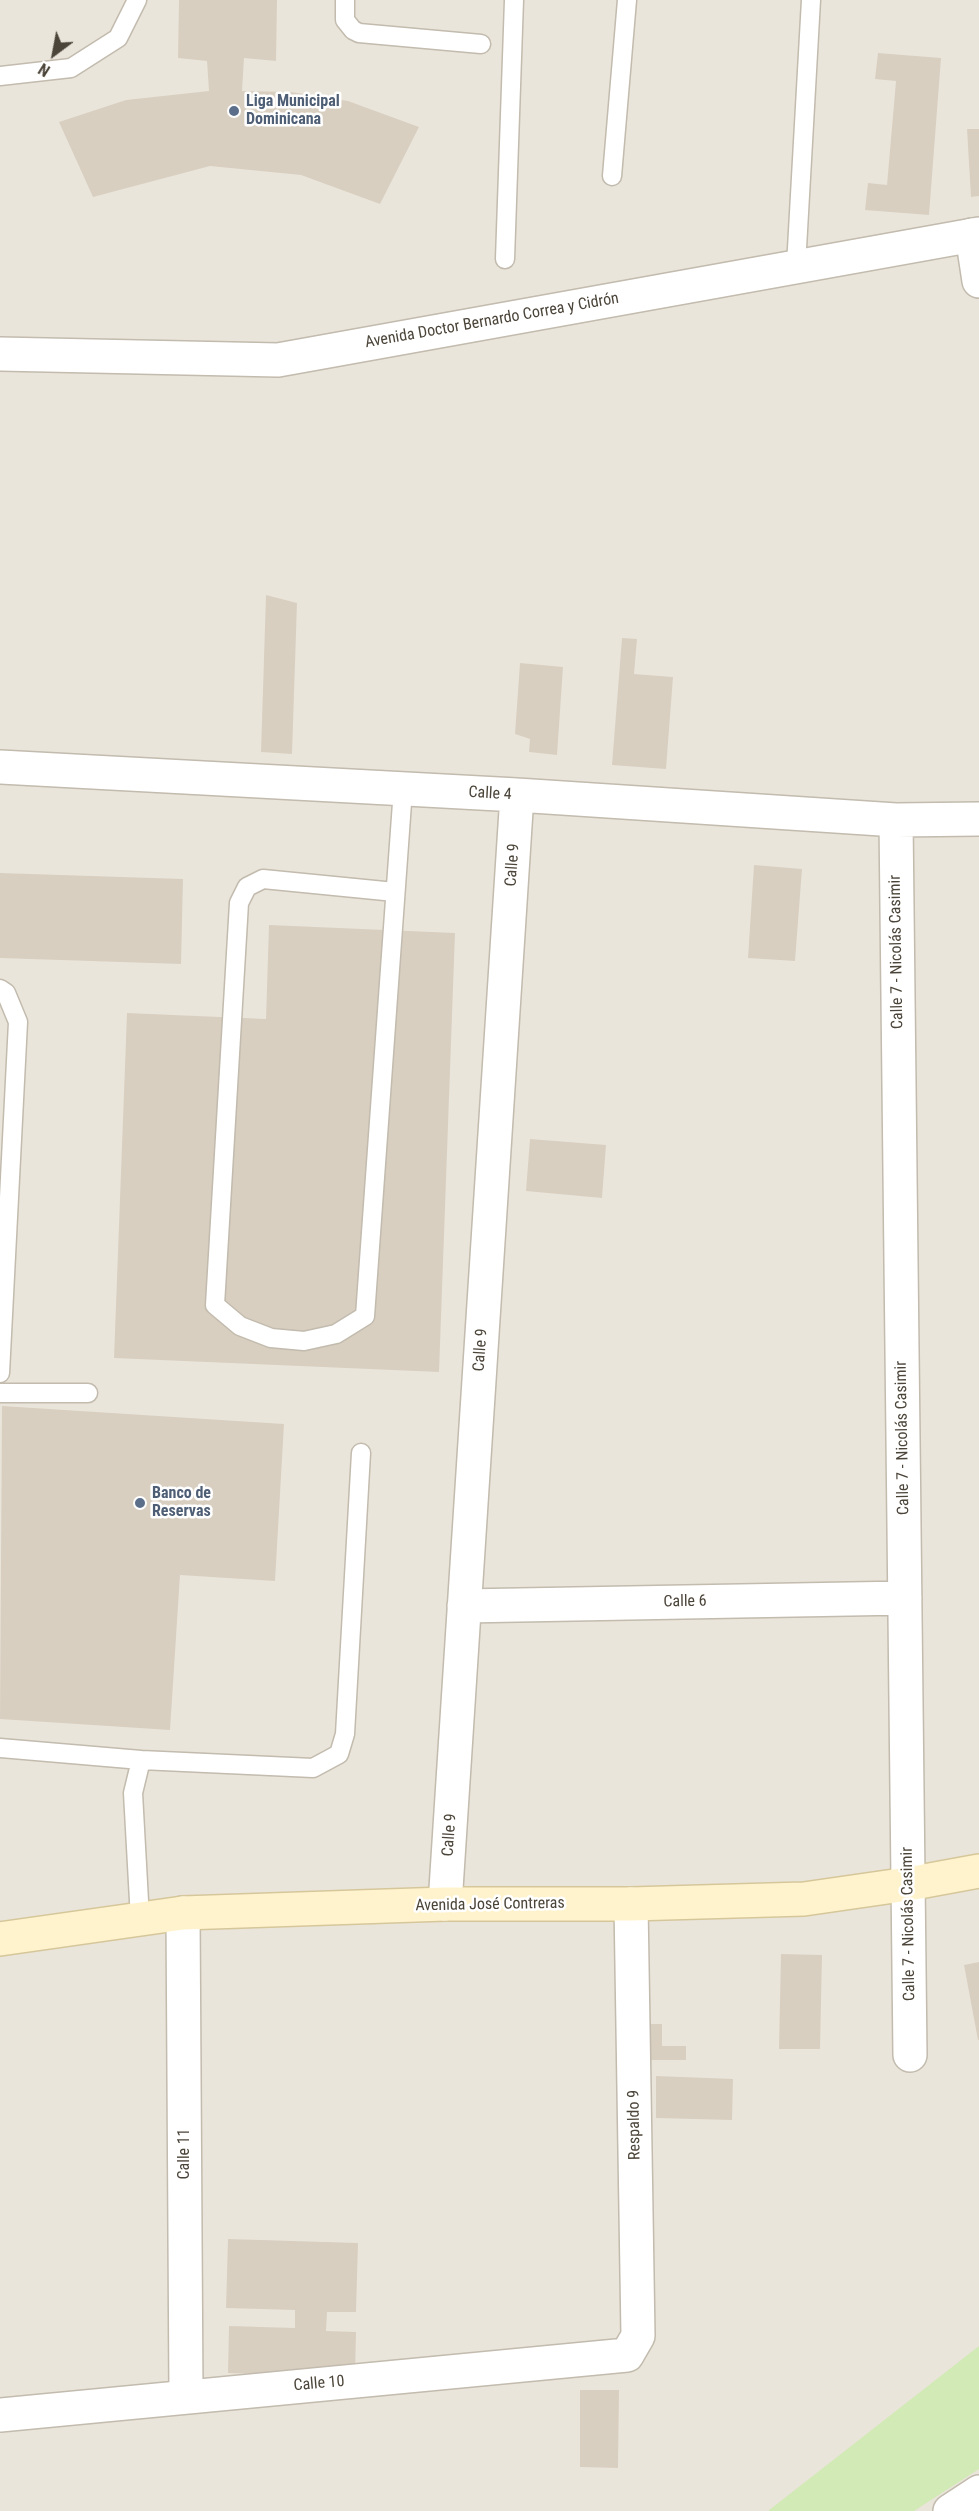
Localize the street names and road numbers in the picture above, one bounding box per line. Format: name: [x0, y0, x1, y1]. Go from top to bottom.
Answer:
street label: Avenida Doctor Bernardo Correa y Cidrón: [364, 289, 620, 353]
street label: Calle 4: [468, 783, 512, 805]
street label: Calle 9: [502, 843, 524, 887]
street label: Calle 7 - Nicolás Casimir: [886, 875, 908, 1029]
street label: Calle 9: [470, 1328, 492, 1372]
street label: Calle 7 - Nicolás Casimir: [892, 1361, 914, 1515]
street label: Calle 6: [663, 1592, 707, 1612]
street label: Calle 9: [439, 1813, 461, 1857]
street label: Calle 7 - Nicolás Casimir: [898, 1847, 920, 2001]
street label: Avenida José Contreras: [415, 1894, 565, 1916]
street label: Respaldo 9: [625, 2090, 645, 2160]
street label: Calle 11: [175, 2128, 195, 2180]
street label: Calle 10: [293, 2372, 345, 2396]

